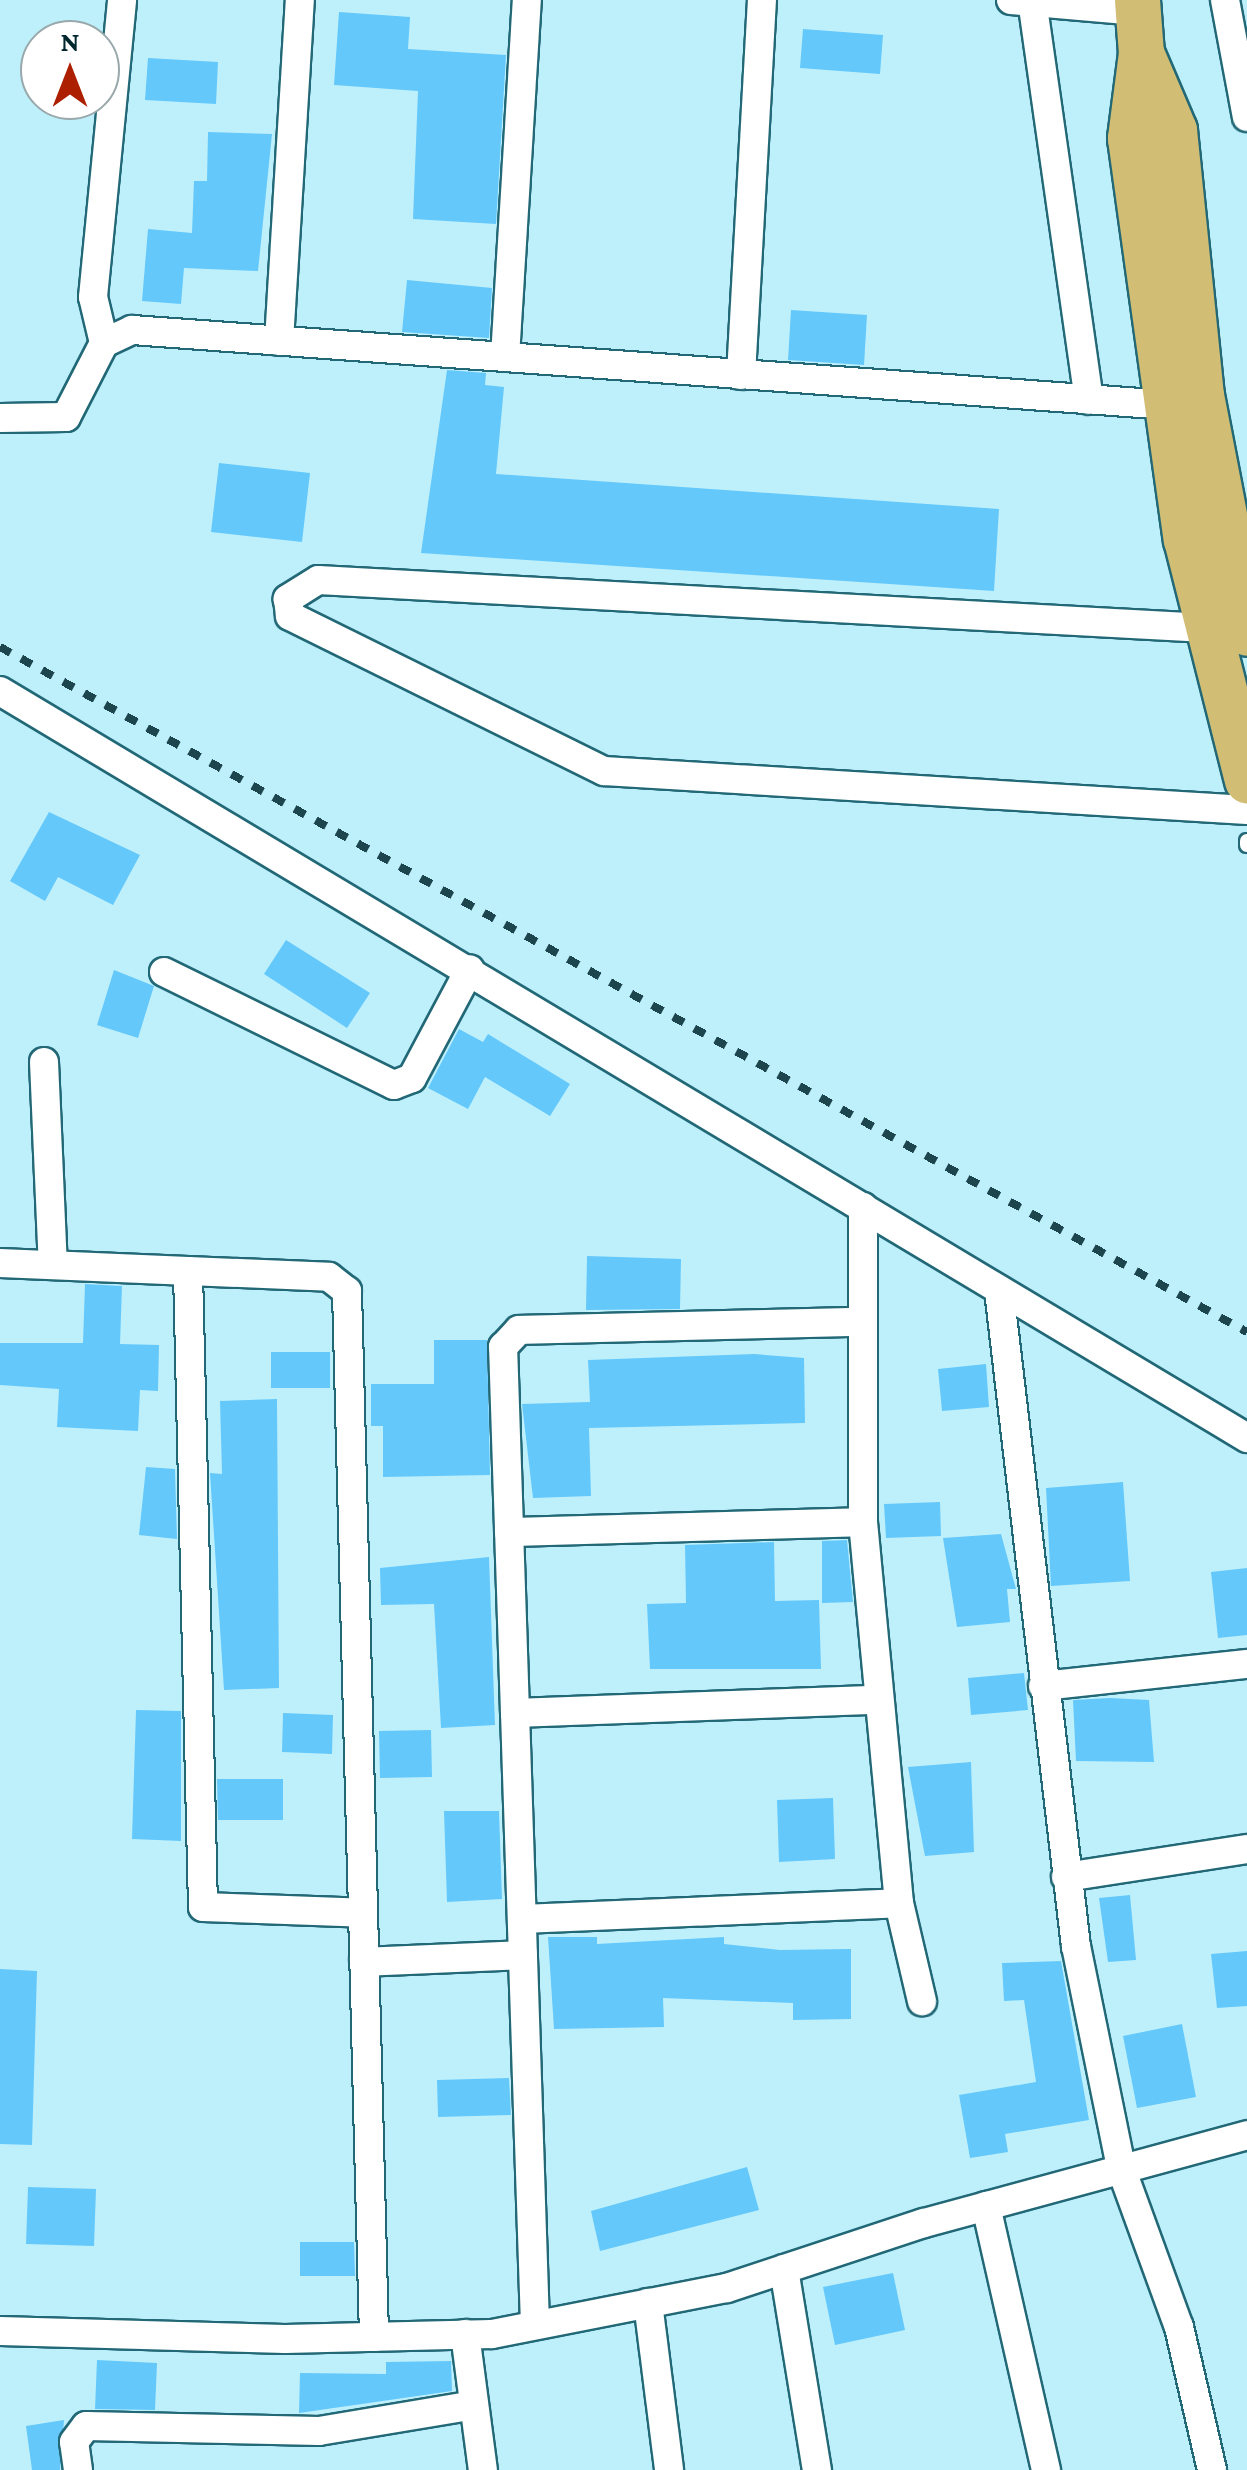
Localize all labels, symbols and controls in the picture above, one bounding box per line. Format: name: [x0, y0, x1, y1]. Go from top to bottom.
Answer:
north arrow: [20, 20, 120, 120]
text: N: [60, 26, 80, 57]

